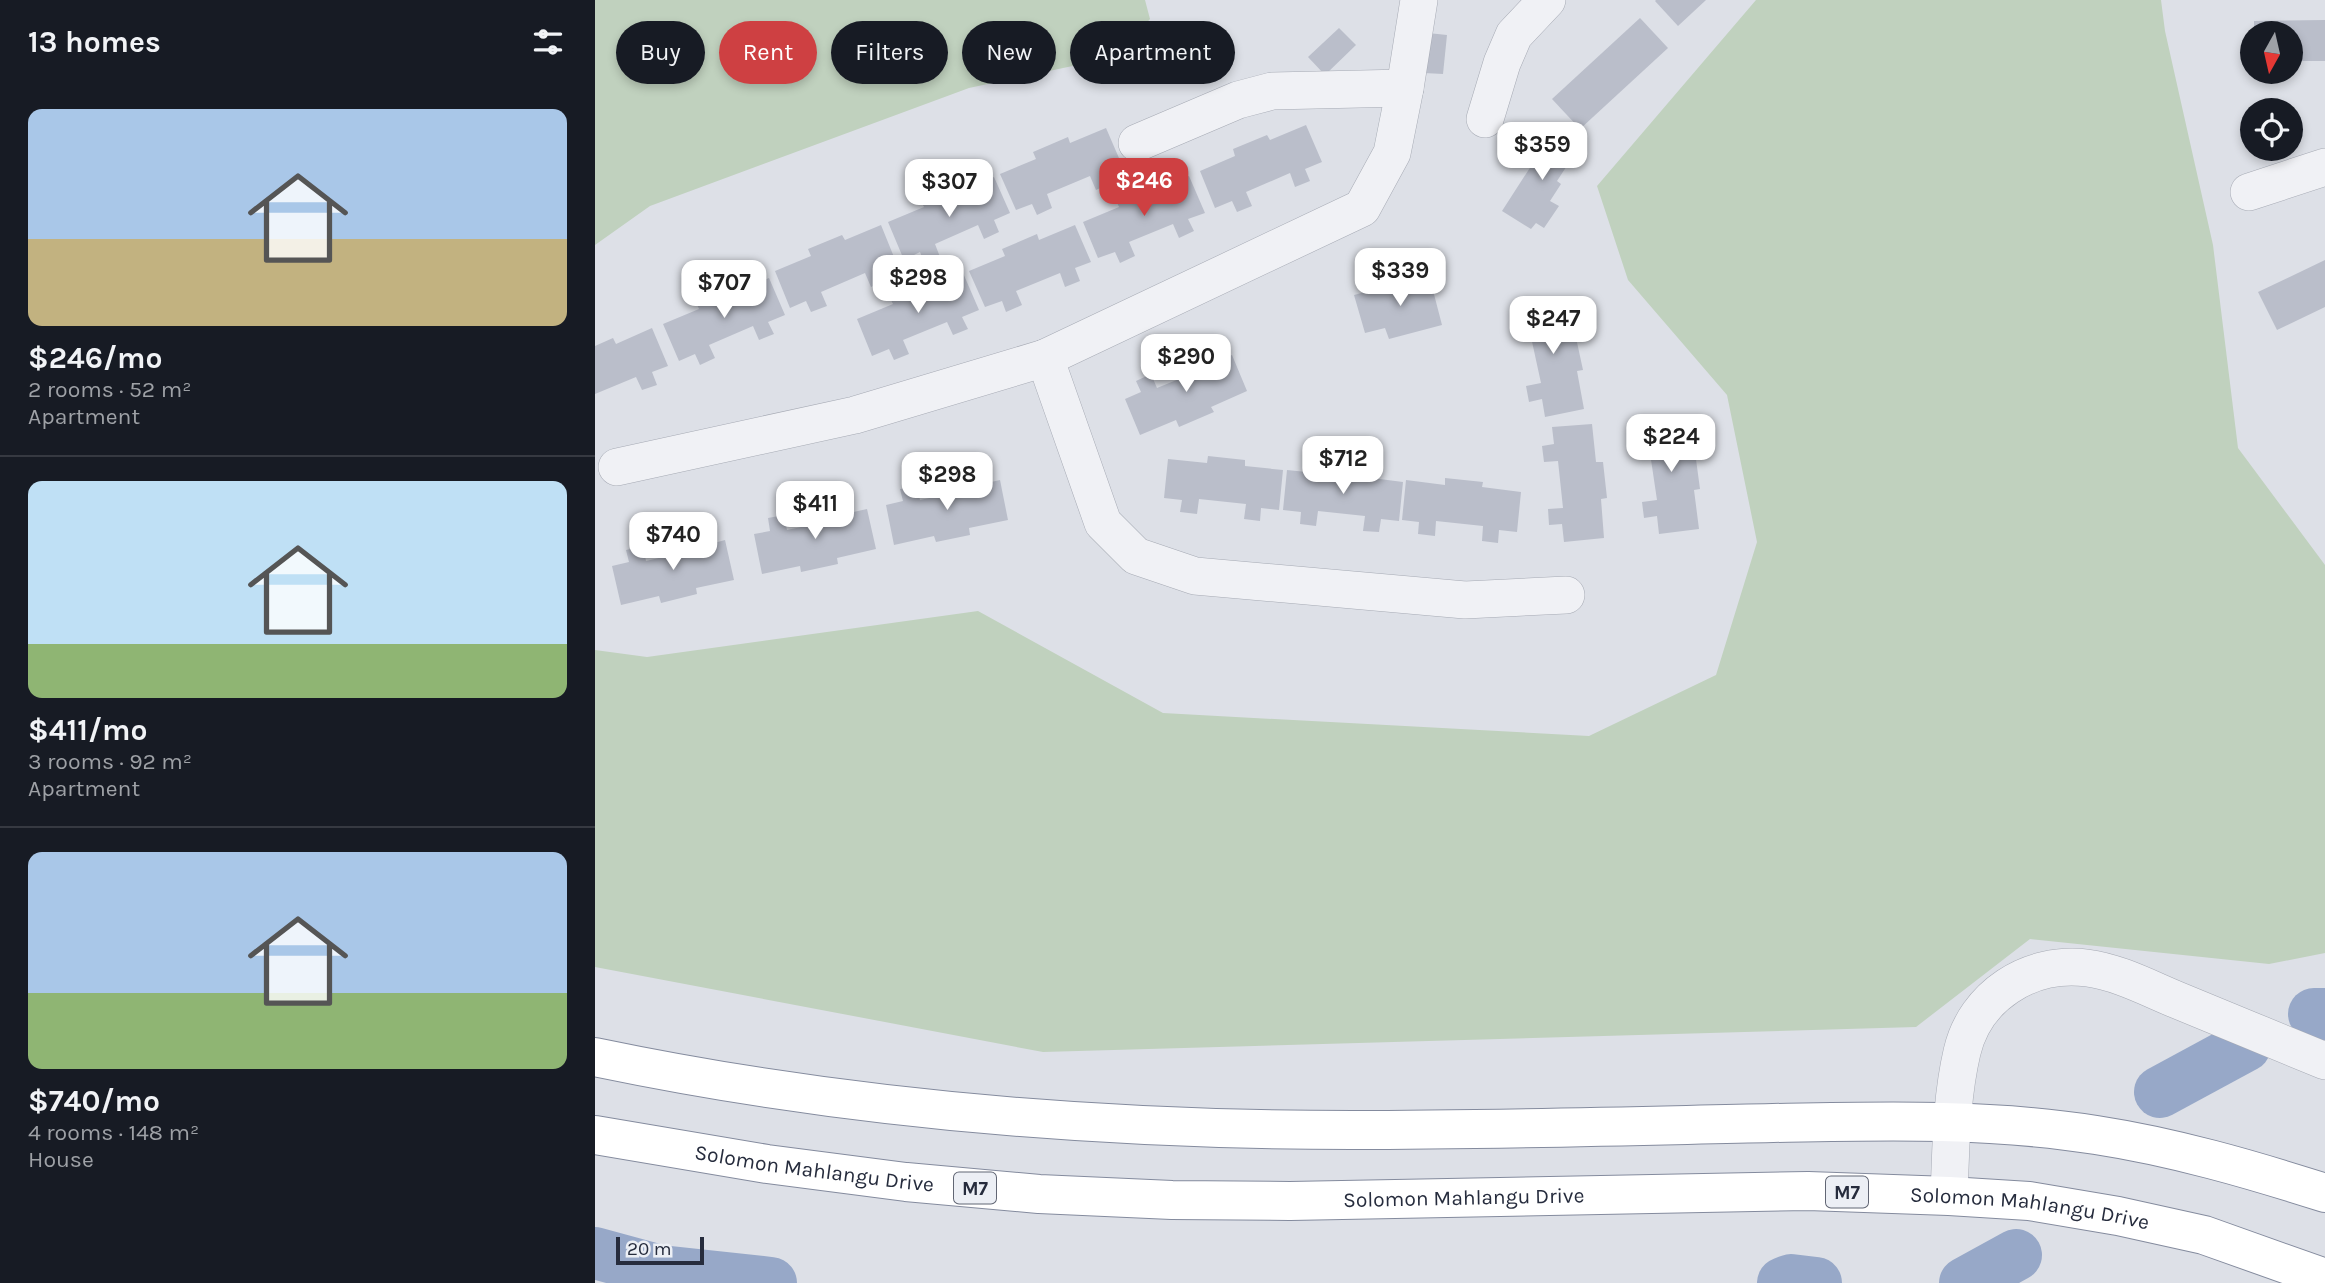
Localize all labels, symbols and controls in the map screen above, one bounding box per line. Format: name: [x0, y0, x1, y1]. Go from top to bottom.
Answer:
chip: Buy: [616, 21, 705, 84]
chip: Rent: [719, 21, 817, 84]
chip: Filters: [831, 21, 948, 84]
chip: New: [962, 21, 1056, 84]
chip: Apartment: [1070, 21, 1235, 84]
north arrow: [2240, 21, 2303, 84]
map controls: [2240, 21, 2303, 161]
icon: filters: [529, 23, 567, 61]
text: 13 homes: [28, 24, 161, 60]
button: locate: [2240, 98, 2303, 161]
pin: $359: [1501, 122, 1583, 182]
text: $359: [1513, 131, 1571, 158]
icon: home: [235, 155, 361, 281]
pin: $246: [1103, 158, 1185, 218]
pin: $307: [908, 160, 990, 219]
text: $246: [1115, 167, 1173, 194]
text: $307: [921, 168, 977, 195]
pin: $339: [1359, 248, 1441, 308]
pin: $298: [877, 256, 959, 315]
text: $339: [1371, 257, 1429, 284]
pin: $707: [683, 260, 765, 320]
text: $298: [889, 264, 947, 291]
text: $707: [697, 269, 751, 296]
pin: $247: [1512, 296, 1594, 356]
text: $247: [1526, 305, 1580, 332]
pin: $290: [1145, 334, 1227, 394]
text: $246/mo: [28, 340, 162, 376]
text: $290: [1157, 343, 1215, 370]
text: 2 rooms · 52 m²: [28, 376, 191, 403]
text: Apartment: [28, 403, 140, 430]
pin: $224: [1630, 414, 1712, 474]
text: $224: [1642, 423, 1700, 450]
pin: $712: [1302, 436, 1384, 496]
text: $712: [1318, 445, 1368, 472]
pin: $298: [906, 452, 988, 512]
text: $298: [918, 461, 976, 488]
pin: $411: [774, 482, 856, 541]
text: $411: [792, 490, 838, 517]
pin: $740: [632, 512, 714, 572]
text: $740: [645, 521, 701, 548]
icon: home: [235, 527, 361, 653]
text: $411/mo: [28, 712, 148, 748]
text: 3 rooms · 92 m²: [28, 748, 192, 775]
text: Apartment: [28, 775, 140, 802]
icon: home: [235, 898, 361, 1024]
text: $740/mo: [28, 1083, 160, 1119]
text: 4 rooms · 148 m²: [28, 1119, 199, 1146]
street label: Solomon Mahlangu Drive: [693, 1140, 935, 1196]
text: House: [28, 1146, 94, 1173]
road number: M7: [954, 1172, 996, 1204]
road number: M7: [1826, 1176, 1868, 1208]
street label: Solomon Mahlangu Drive: [1343, 1183, 1585, 1212]
street label: Solomon Mahlangu Drive: [1910, 1183, 2152, 1235]
scale bar: [616, 1234, 703, 1266]
text: 20 m: [627, 1238, 672, 1260]

